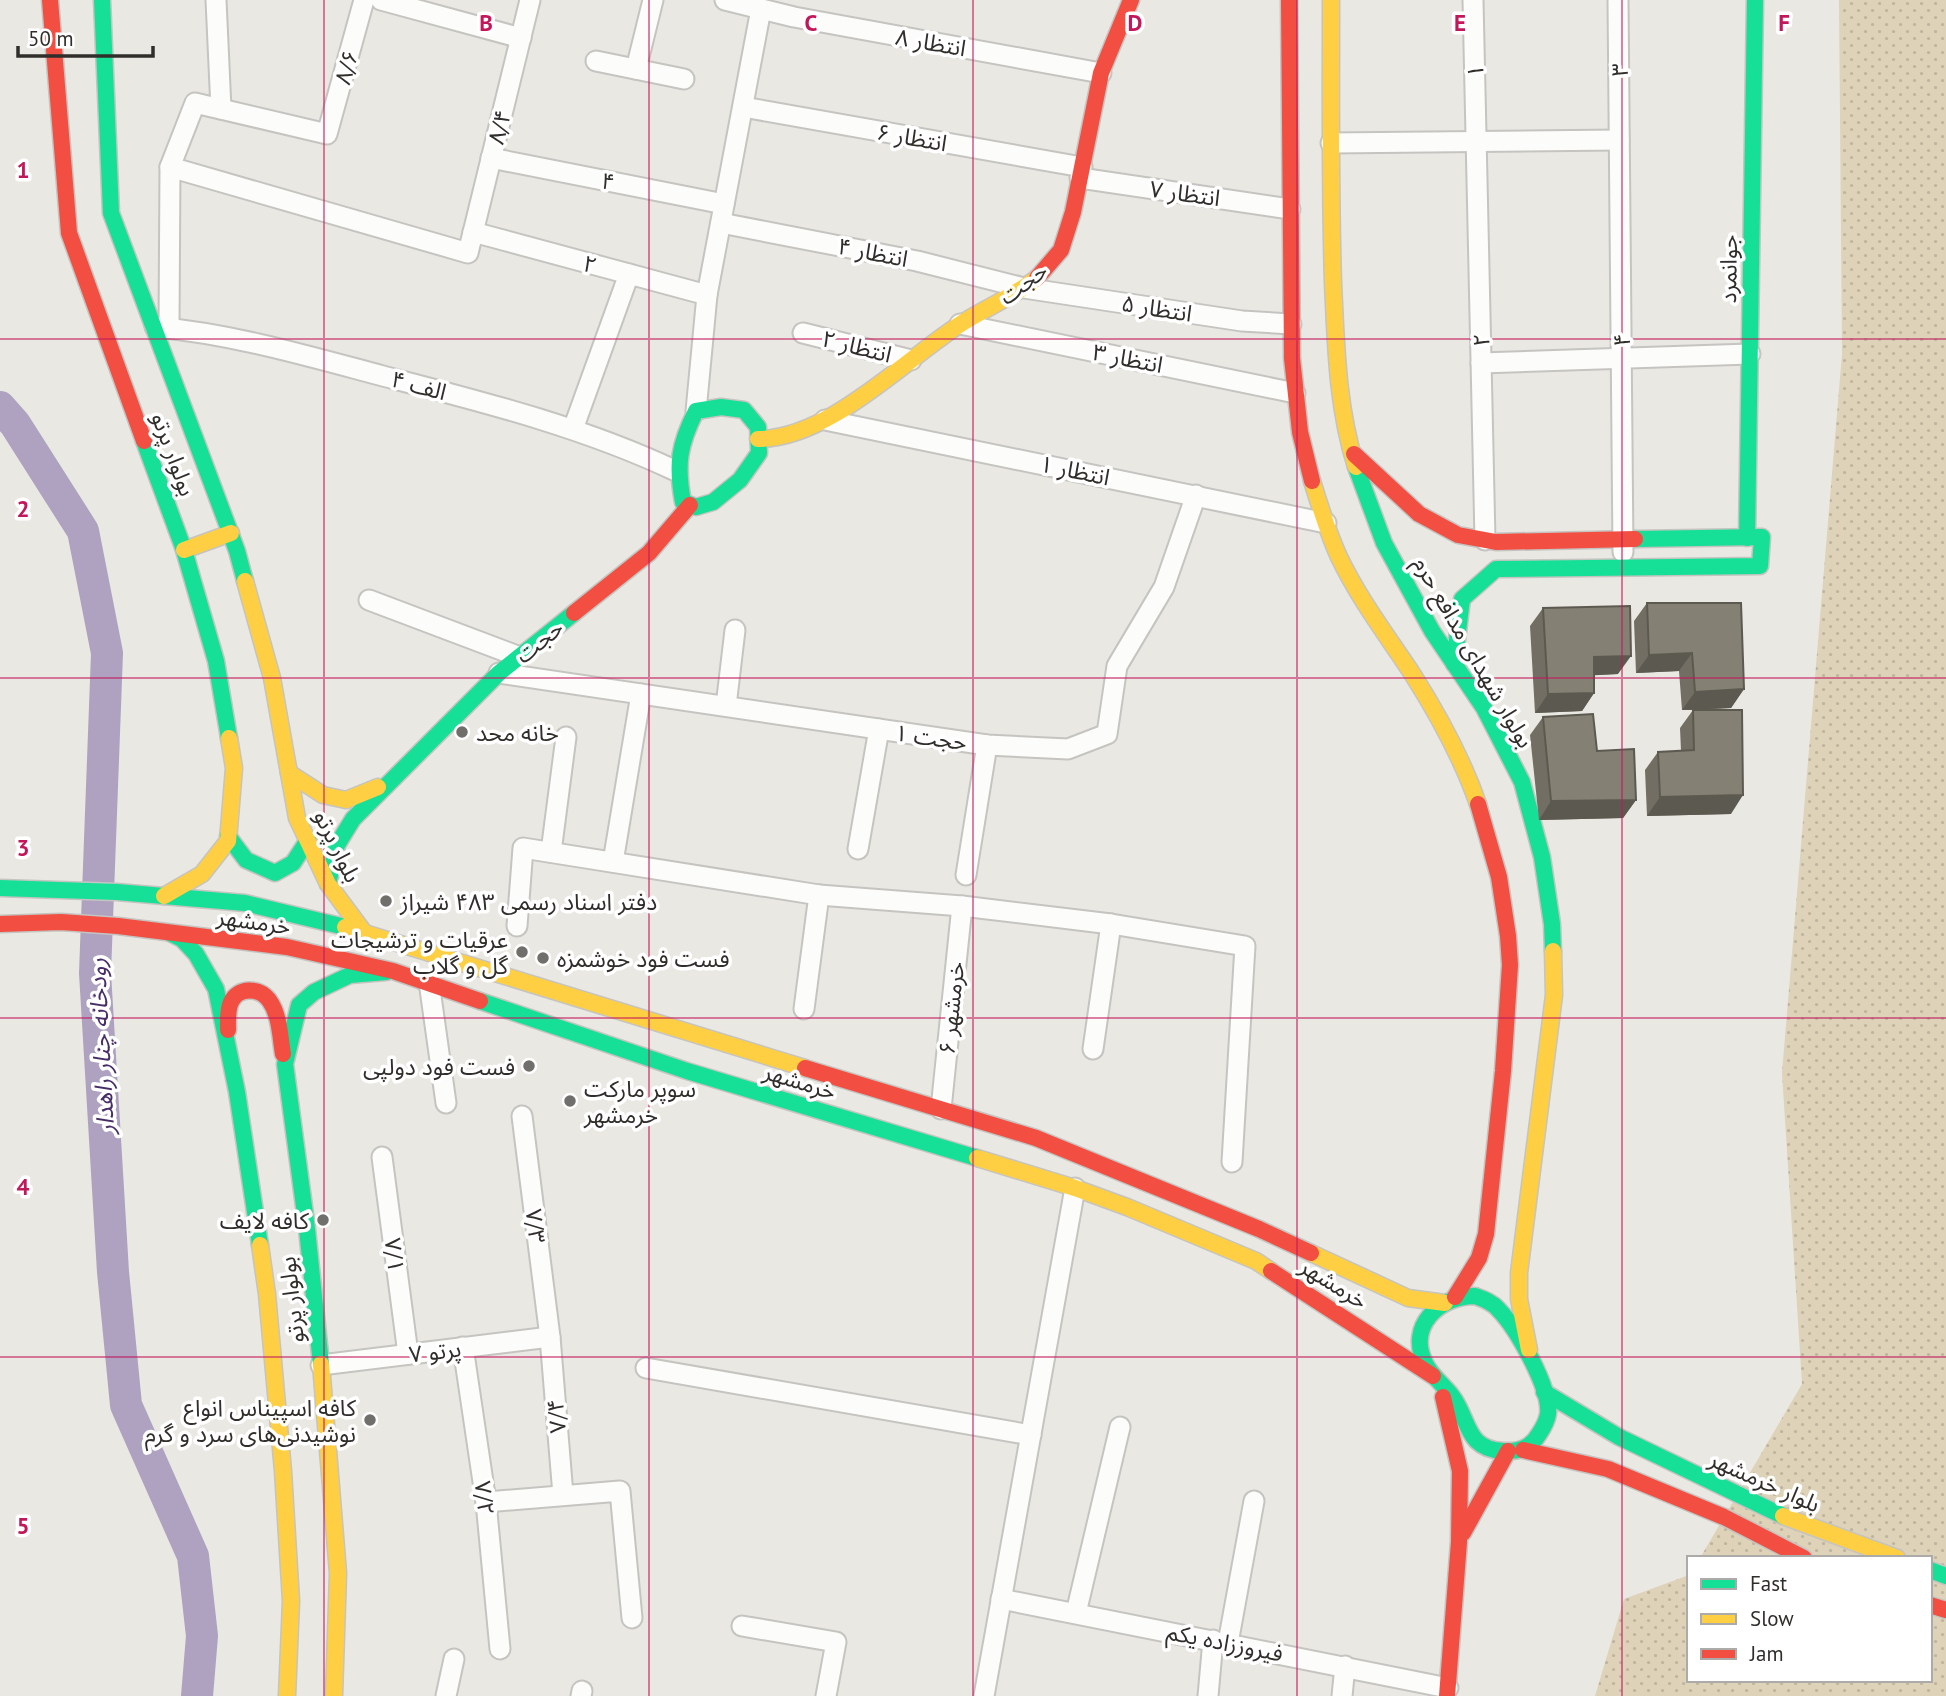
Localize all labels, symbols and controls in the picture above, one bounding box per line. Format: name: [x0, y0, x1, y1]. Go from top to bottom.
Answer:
text: B: [479, 8, 493, 37]
text: C: [805, 8, 818, 37]
text: D: [1128, 8, 1142, 37]
text: E: [1454, 8, 1466, 37]
text: F: [1778, 8, 1790, 37]
scale bar: [18, 14, 152, 58]
street label: انتظار ۸: [894, 22, 968, 62]
text: 50 m: [28, 25, 74, 52]
street label: ۸/۶: [327, 46, 365, 88]
street label: ۳: [1605, 63, 1634, 77]
street label: ۱: [1460, 64, 1490, 78]
street label: ۸/۴: [481, 107, 517, 147]
street label: انتظار ۶: [875, 117, 949, 157]
text: 1: [16, 155, 30, 184]
street label: ۴: [599, 166, 617, 196]
street label: انتظار ۷: [1148, 174, 1222, 212]
street label: انتظار ۴: [835, 231, 911, 273]
street label: جوانمرد: [1713, 234, 1743, 304]
street label: ۲: [580, 248, 600, 280]
street label: حجت: [993, 255, 1053, 311]
street label: انتظار ۵: [1120, 288, 1194, 328]
street label: انتظار ۲: [819, 323, 895, 369]
street label: ۲: [1466, 333, 1496, 347]
street label: ۴: [1607, 333, 1636, 347]
street label: انتظار ۳: [1090, 337, 1166, 379]
street label: ۴ الف: [388, 364, 450, 406]
street label: بولوار پرتو: [144, 408, 202, 500]
street label: انتظار ۱: [1037, 448, 1113, 492]
text: 2: [16, 494, 30, 523]
street label: بولوار شهدای مدافع حرم: [1404, 551, 1541, 755]
street label: حجت: [509, 613, 569, 669]
place label: خانه محد: [476, 718, 559, 747]
street label: حجت ۱: [893, 718, 969, 756]
marker: خانه محد: [454, 724, 470, 740]
street label: بلوار پرتو: [307, 805, 368, 887]
text: 3: [16, 833, 30, 862]
place label: دفتر اسناد رسمی ۴۸۳ شیراز: [399, 887, 657, 916]
marker: دفتر اسناد رسمی ۴۸۳ شیراز: [378, 893, 394, 909]
street label: خرمشهر: [214, 901, 293, 941]
place label: عرقیات و ترشیجات گل و گلاب: [331, 925, 509, 980]
marker: عرقیات و ترشیجات گل و گلاب: [514, 944, 530, 960]
place label: فست فود خوشمزه: [557, 944, 730, 973]
marker: فست فود خوشمزه: [535, 950, 551, 966]
water label: رودخانه چنار راهدار: [81, 957, 122, 1137]
street label: خرمشهر ۶: [932, 960, 970, 1056]
place label: فست فود دولپی: [363, 1052, 515, 1082]
street label: خرمشهر: [759, 1056, 840, 1106]
marker: فست فود دولپی: [521, 1058, 537, 1074]
place label: سوپر مارکت خرمشهر: [583, 1074, 696, 1129]
marker: سوپر مارکت خرمشهر: [562, 1093, 578, 1109]
text: 4: [16, 1172, 30, 1201]
place label: کافه لایف: [220, 1206, 310, 1235]
street label: ۷/۳: [520, 1207, 552, 1245]
marker: کافه لایف: [315, 1212, 331, 1228]
street label: ۷/۱: [379, 1236, 411, 1274]
street label: خرمشهر: [1294, 1251, 1373, 1315]
street label: بولوار پرتو: [272, 1255, 311, 1345]
street label: پرتو ۷: [407, 1333, 463, 1370]
place label: كافه اسپیناس انواع نوشیدنی‌های سرد و گرم: [145, 1393, 357, 1452]
street label: ۷/۴: [540, 1398, 572, 1434]
marker: كافه اسپیناس انواع نوشیدنی‌های سرد و گرم: [362, 1412, 378, 1428]
street label: بلوار خرمشهر: [1704, 1443, 1825, 1518]
street label: ۷/۲: [469, 1479, 501, 1517]
text: 5: [16, 1511, 30, 1540]
legend: [1687, 1556, 1932, 1682]
text: Fast: [1750, 1570, 1787, 1597]
text: Slow: [1750, 1605, 1794, 1632]
street label: فیروززاده یکم: [1164, 1617, 1286, 1670]
text: Jam: [1749, 1640, 1784, 1667]

